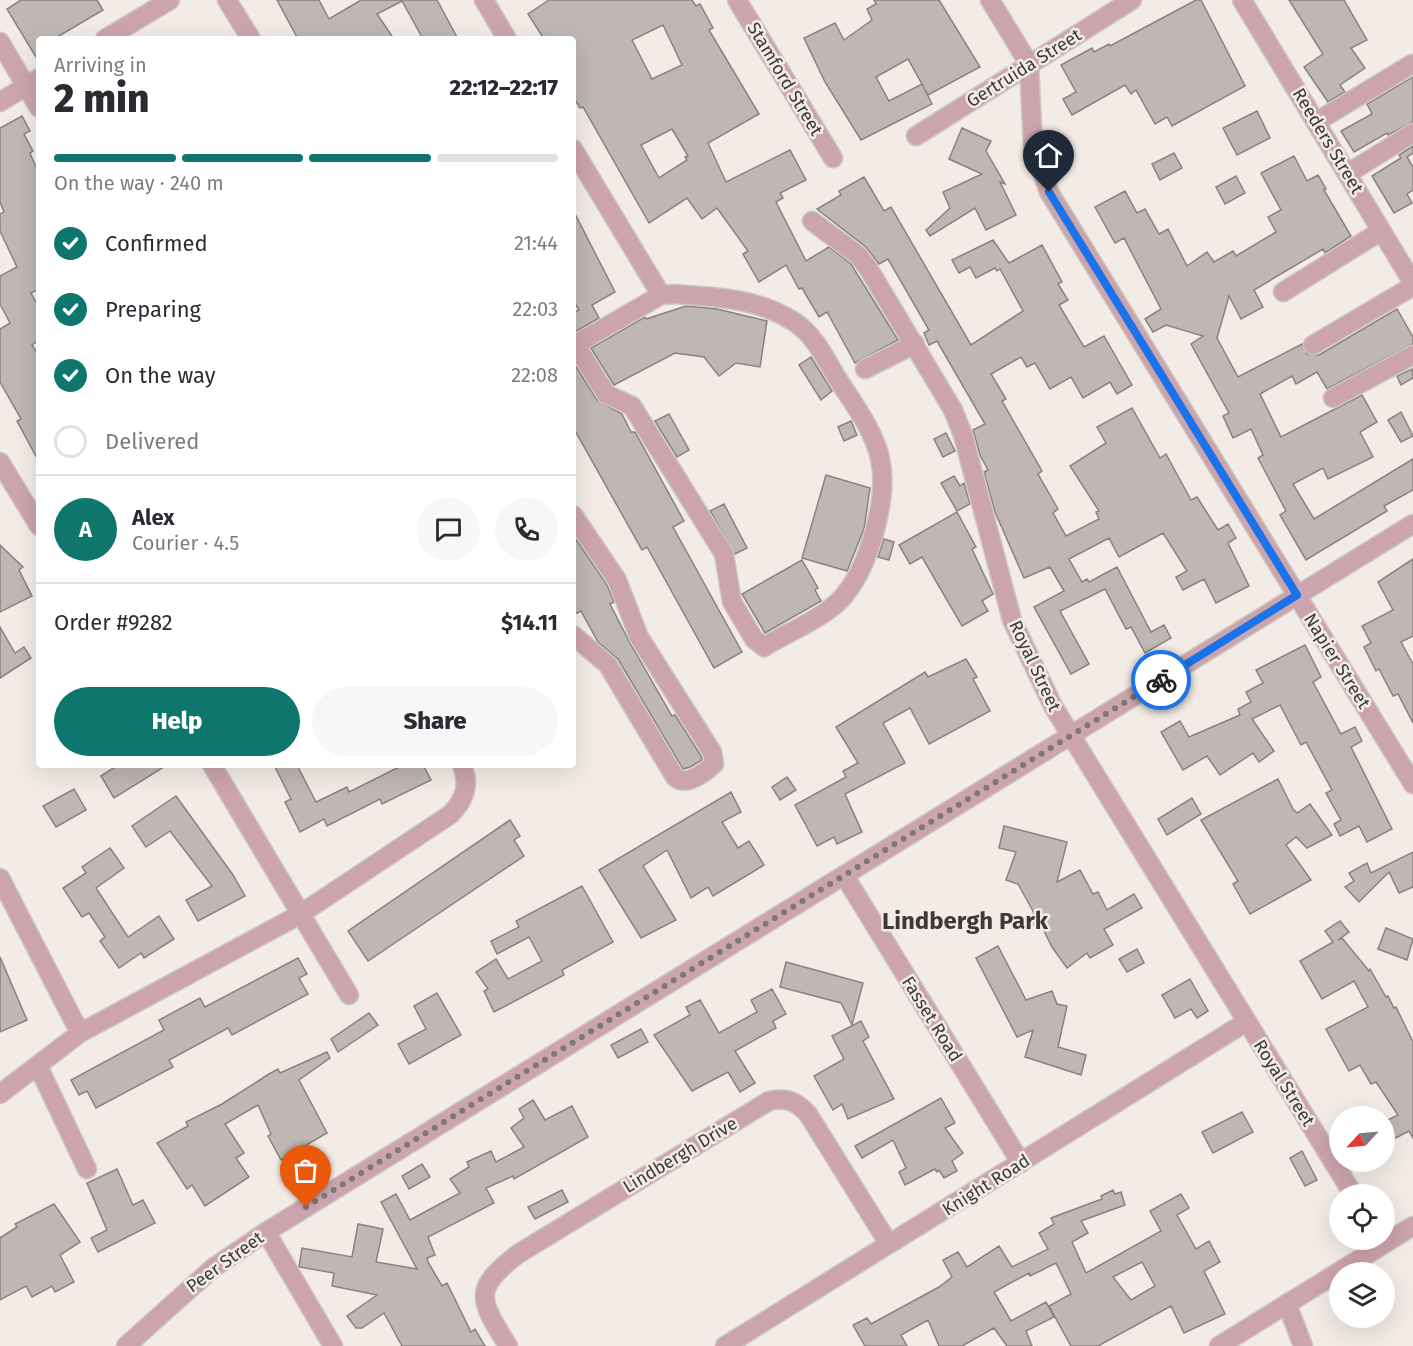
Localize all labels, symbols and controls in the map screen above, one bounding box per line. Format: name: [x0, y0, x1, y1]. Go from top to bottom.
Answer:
street label: Stamford Street: [742, 18, 828, 140]
street label: Gertruida Street: [963, 24, 1086, 112]
text: Arriving in: [54, 53, 147, 77]
text: 22:12–22:17: [450, 74, 558, 101]
text: 2 min: [54, 76, 150, 122]
street label: Reeders Street: [1288, 84, 1368, 198]
pin: [1023, 130, 1074, 192]
icon: home: [1032, 139, 1065, 172]
text: On the way · 240 m: [54, 171, 224, 195]
icon: check: [54, 227, 87, 260]
text: Confirmed: [105, 230, 208, 257]
text: 21:44: [514, 231, 558, 255]
icon: check: [54, 293, 87, 326]
text: Preparing: [105, 296, 201, 323]
text: 22:03: [512, 297, 558, 321]
icon: check: [54, 359, 87, 392]
text: On the way: [105, 362, 216, 389]
text: 22:08: [511, 363, 558, 387]
text: Delivered: [105, 428, 200, 455]
button: chat: [417, 498, 480, 561]
button: phone: [495, 498, 558, 561]
text: Alex: [132, 504, 175, 531]
text: A: [79, 516, 92, 543]
text: Courier · 4.5: [132, 531, 239, 555]
text: Order #9282: [54, 609, 173, 636]
text: $14.11: [501, 609, 558, 636]
street label: Napier Street: [1299, 609, 1375, 713]
street label: Royal Street: [1004, 617, 1066, 716]
courier: [1131, 650, 1191, 710]
icon: bike: [1145, 664, 1178, 697]
button: Help: [54, 687, 300, 756]
button: Share: [312, 687, 558, 756]
district label: Lindbergh Park: [882, 907, 1049, 935]
street label: Fasset Road: [897, 972, 967, 1066]
street label: Royal Street: [1249, 1036, 1320, 1131]
north arrow: [1329, 1106, 1395, 1172]
map controls: [1329, 1106, 1395, 1328]
street label: Lindbergh Drive: [619, 1112, 741, 1198]
pin: [280, 1145, 331, 1207]
street label: Knight Road: [938, 1149, 1034, 1221]
icon: bag: [289, 1154, 322, 1187]
button: locate: [1329, 1184, 1395, 1250]
street label: Peer Street: [182, 1226, 268, 1297]
button: layers: [1329, 1262, 1395, 1328]

